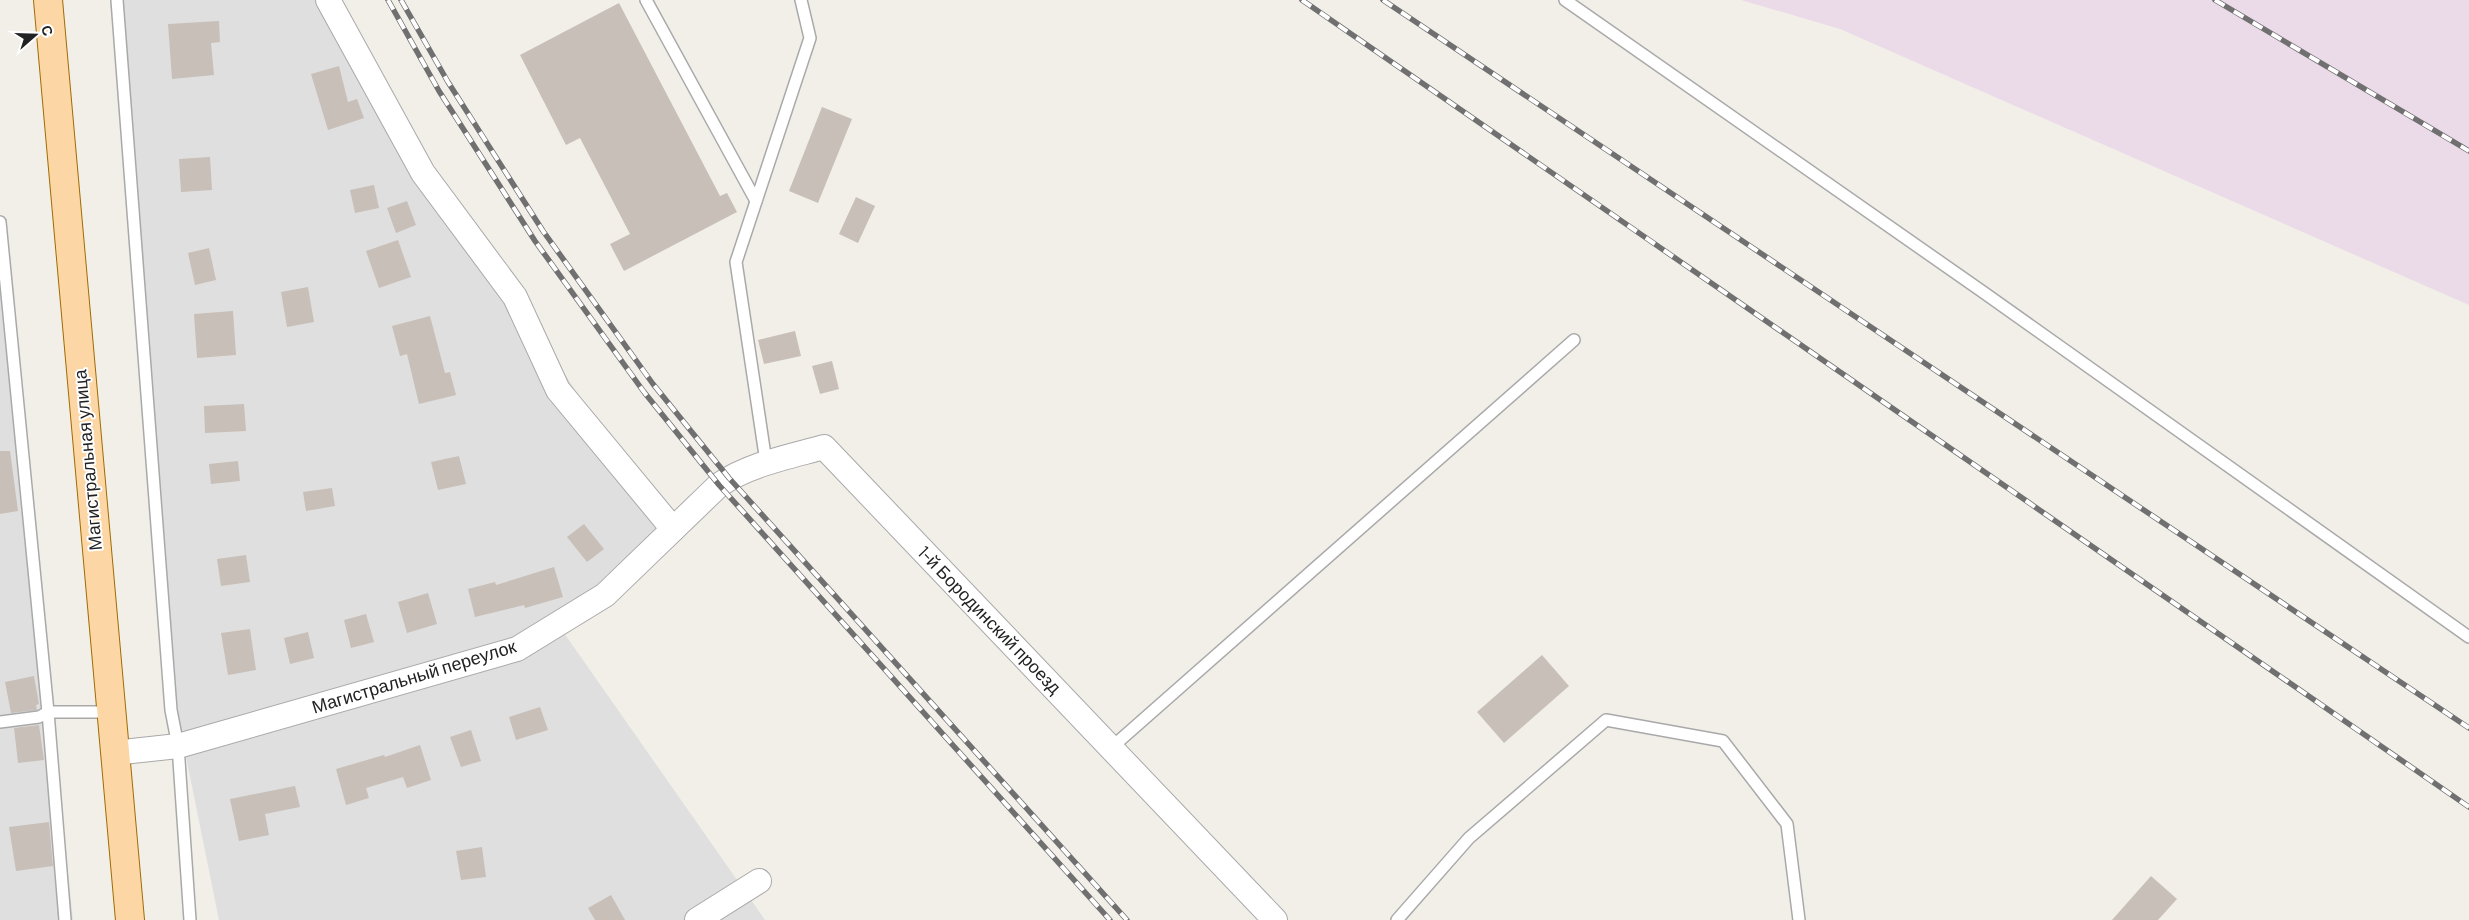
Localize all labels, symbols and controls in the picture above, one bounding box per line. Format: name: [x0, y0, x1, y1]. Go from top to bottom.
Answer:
north arrow: [10, 10, 60, 60]
text: С: [38, 23, 57, 38]
street label: Магистральная улица: [68, 368, 106, 552]
street label: 1-й Бородинский проезд: [913, 541, 1067, 698]
street label: Магистральный переулок: [309, 634, 519, 718]

